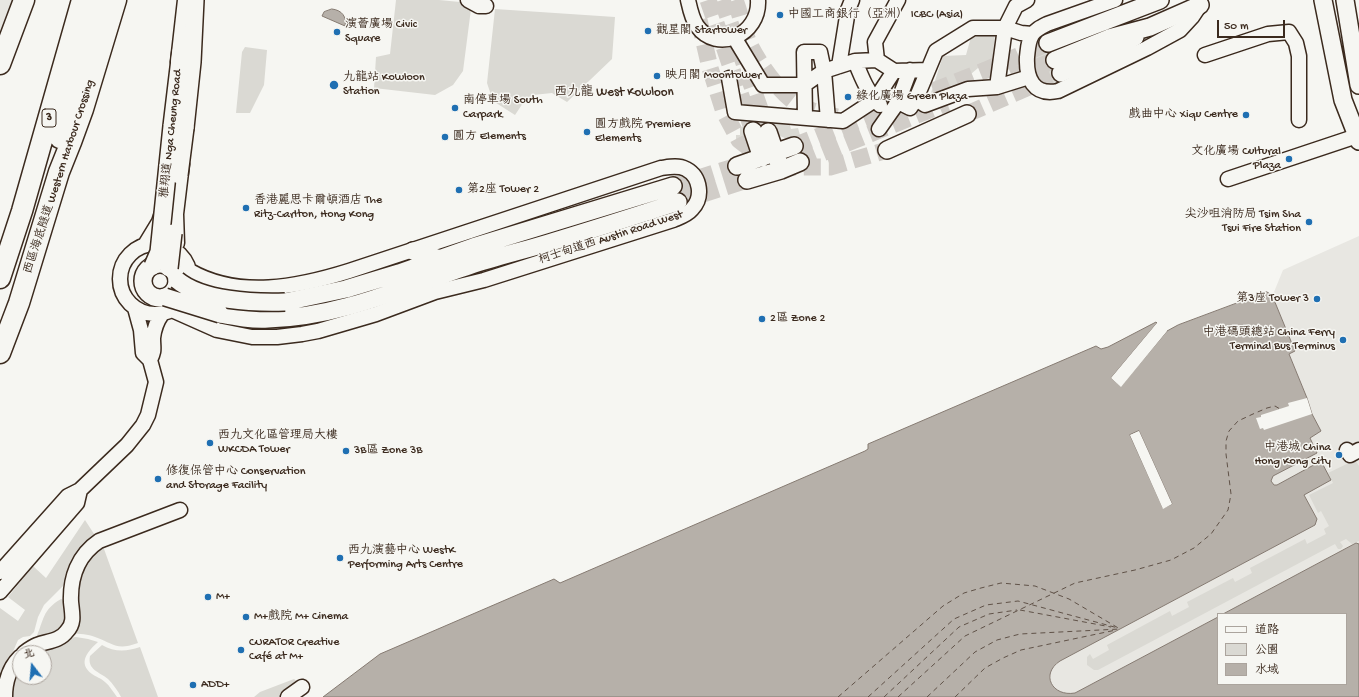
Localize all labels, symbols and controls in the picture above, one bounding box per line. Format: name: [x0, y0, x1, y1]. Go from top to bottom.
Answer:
place label: 中國工商銀行（亞洲） ICBC (Asia): [788, 8, 963, 22]
marker: 中國工商銀行（亞洲） ICBC (Asia): [775, 10, 785, 20]
scale bar: [1219, 12, 1287, 38]
place label: 演薈廣場 Civic Square: [345, 18, 417, 46]
text: 50 m: [1224, 20, 1249, 34]
place label: 觀星閣 Startower: [656, 24, 747, 38]
marker: 觀星閣 Startower: [643, 26, 653, 36]
marker: 演薈廣場 Civic Square: [332, 27, 342, 37]
street label: 雅翔道 Nga Cheung Road: [158, 69, 186, 199]
place label: 映月閣 Moontower: [665, 69, 761, 83]
place label: 九龍站 Kowloon Station: [343, 71, 425, 99]
marker: 映月閣 Moontower: [652, 71, 662, 81]
street label: 西區海底隧道 Western Harbour Crossing: [22, 78, 98, 276]
marker: 九龍站 Kowloon Station: [328, 79, 340, 91]
district label: 西九龍 West Kowloon: [554, 85, 674, 101]
place label: 綠化廣場 Green Plaza: [856, 90, 967, 104]
marker: 綠化廣場 Green Plaza: [843, 92, 853, 102]
place label: 南停車場 South Carpark: [463, 94, 543, 122]
marker: 南停車場 South Carpark: [450, 103, 460, 113]
place label: 戲曲中心 Xiqu Centre: [1129, 108, 1238, 122]
road number: 3: [42, 109, 56, 127]
marker: 戲曲中心 Xiqu Centre: [1241, 110, 1251, 120]
place label: 圓方戲院 Premiere Elements: [595, 118, 691, 146]
marker: 圓方戲院 Premiere Elements: [582, 127, 592, 137]
place label: 圓方 Elements: [453, 130, 526, 144]
marker: 圓方 Elements: [440, 132, 450, 142]
place label: 文化廣場 Cultural Plaza: [1191, 145, 1281, 173]
marker: 文化廣場 Cultural Plaza: [1284, 154, 1294, 164]
place label: 第2座 Tower 2: [467, 183, 539, 197]
marker: 第2座 Tower 2: [454, 185, 464, 195]
place label: 香港麗思卡爾頓酒店 The Ritz-Carlton, Hong Kong: [254, 194, 382, 222]
marker: 香港麗思卡爾頓酒店 The Ritz-Carlton, Hong Kong: [241, 203, 251, 213]
street label: 柯士甸道西 Austin Road West: [537, 208, 685, 268]
place label: 尖沙咀消防局 Tsim Sha Tsui Fire Station: [1184, 208, 1301, 236]
marker: 尖沙咀消防局 Tsim Sha Tsui Fire Station: [1304, 217, 1314, 227]
place label: 第3座 Tower 3: [1236, 292, 1309, 306]
marker: 第3座 Tower 3: [1312, 294, 1322, 304]
place label: 2區 Zone 2: [770, 312, 825, 326]
marker: 2區 Zone 2: [757, 314, 767, 324]
place label: 中港碼頭總站 China Ferry Terminal Bus Terminus: [1203, 326, 1335, 354]
marker: 中港碼頭總站 China Ferry Terminal Bus Terminus: [1338, 335, 1348, 345]
place label: 西九文化區管理局大樓 WKCDA Tower: [218, 429, 338, 457]
marker: 西九文化區管理局大樓 WKCDA Tower: [205, 438, 215, 448]
place label: 中港城 China Hong Kong City: [1254, 441, 1331, 469]
place label: 3B區 Zone 3B: [354, 444, 422, 458]
marker: 3B區 Zone 3B: [341, 446, 351, 456]
marker: 中港城 China Hong Kong City: [1334, 450, 1344, 460]
place label: 修復保管中心 Conservation and Storage Facility: [166, 465, 306, 493]
marker: 修復保管中心 Conservation and Storage Facility: [153, 474, 163, 484]
place label: 西九演藝中心 WestK Performing Arts Centre: [348, 544, 463, 572]
marker: 西九演藝中心 WestK Performing Arts Centre: [335, 553, 345, 563]
place label: M+: [216, 590, 230, 604]
marker: M+: [203, 592, 213, 602]
place label: M+戲院 M+ Cinema: [254, 610, 348, 624]
marker: M+戲院 M+ Cinema: [241, 612, 251, 622]
legend: [1217, 613, 1347, 685]
text: 道路: [1255, 624, 1279, 638]
place label: CURATOR Creative Café at M+: [249, 636, 339, 664]
text: 公園: [1255, 644, 1279, 658]
north arrow: [12, 645, 52, 685]
marker: CURATOR Creative Café at M+: [236, 645, 246, 655]
text: 北: [22, 647, 36, 662]
text: 水域: [1255, 664, 1279, 678]
place label: ADD+: [201, 678, 230, 692]
marker: ADD+: [188, 680, 198, 690]

